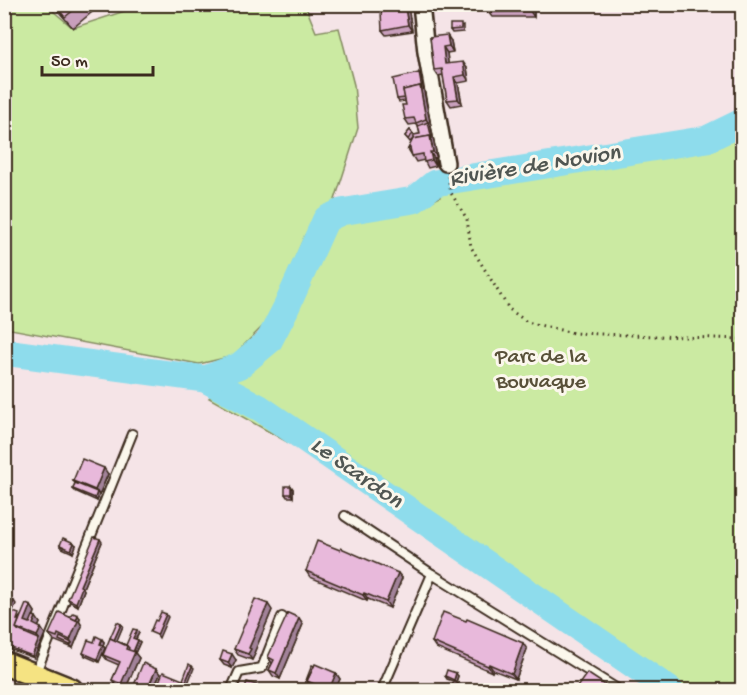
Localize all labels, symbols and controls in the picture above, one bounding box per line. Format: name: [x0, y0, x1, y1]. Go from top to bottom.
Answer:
scale bar: [42, 39, 153, 77]
text: 50 m: [51, 52, 88, 73]
water label: Rivière de Novion: [448, 139, 623, 195]
park label: Parc de la Bouvaque: [494, 345, 587, 396]
water label: Le Scardon: [304, 432, 408, 517]

